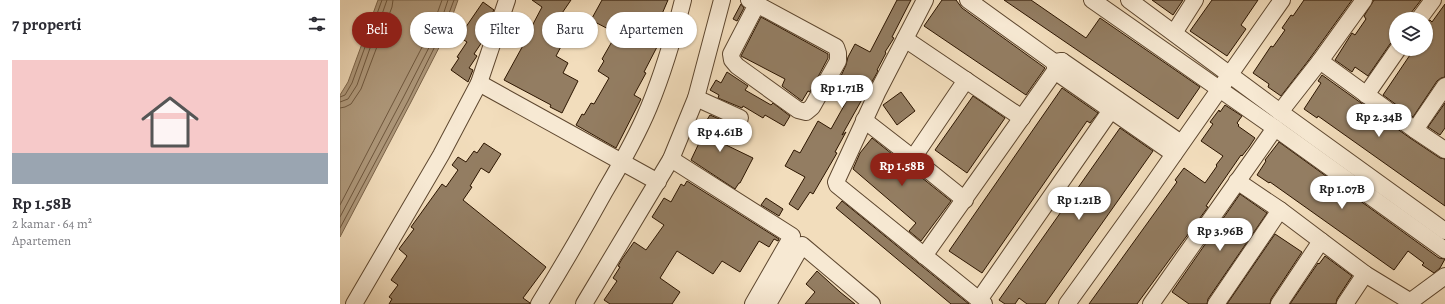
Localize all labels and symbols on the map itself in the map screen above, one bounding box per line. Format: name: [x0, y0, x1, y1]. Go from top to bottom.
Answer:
pin: Rp 1.71B: [801, 75, 883, 109]
pin: Rp 2.34B: [1338, 104, 1420, 138]
pin: Rp 4.61B: [679, 119, 761, 153]
pin: Rp 1.58B: [861, 153, 943, 187]
pin: Rp 1.07B: [1301, 176, 1383, 210]
pin: Rp 1.21B: [1038, 187, 1120, 221]
pin: Rp 3.96B: [1179, 218, 1261, 252]

